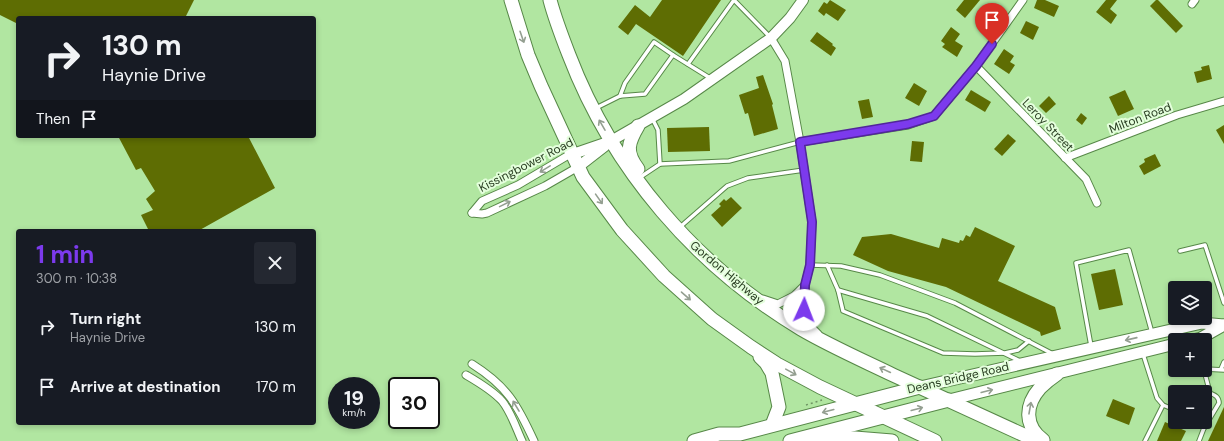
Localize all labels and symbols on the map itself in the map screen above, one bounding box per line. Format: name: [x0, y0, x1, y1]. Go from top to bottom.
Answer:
pin: [975, 3, 1009, 44]
one-way arrow: [519, 31, 526, 44]
street label: Leroy Street: [1019, 95, 1077, 155]
street label: Milton Road: [1107, 99, 1173, 137]
one-way arrow: [597, 119, 605, 131]
street label: Kissingbower Road: [476, 134, 576, 196]
one-way arrow: [540, 165, 551, 173]
one-way arrow: [595, 194, 603, 205]
one-way arrow: [499, 200, 511, 207]
street label: Gordon Highway: [687, 237, 768, 309]
position arrow: [783, 289, 825, 331]
one-way arrow: [680, 291, 690, 300]
one-way arrow: [1125, 336, 1138, 344]
street label: Deans Bridge Road: [905, 358, 1011, 398]
one-way arrow: [879, 366, 891, 373]
one-way arrow: [785, 369, 797, 376]
speed limit sign: 30: [388, 377, 440, 429]
one-way arrow: [980, 386, 993, 394]
one-way arrow: [512, 400, 520, 412]
one-way arrow: [1026, 402, 1034, 415]
one-way arrow: [910, 405, 923, 412]
one-way arrow: [822, 407, 835, 415]

